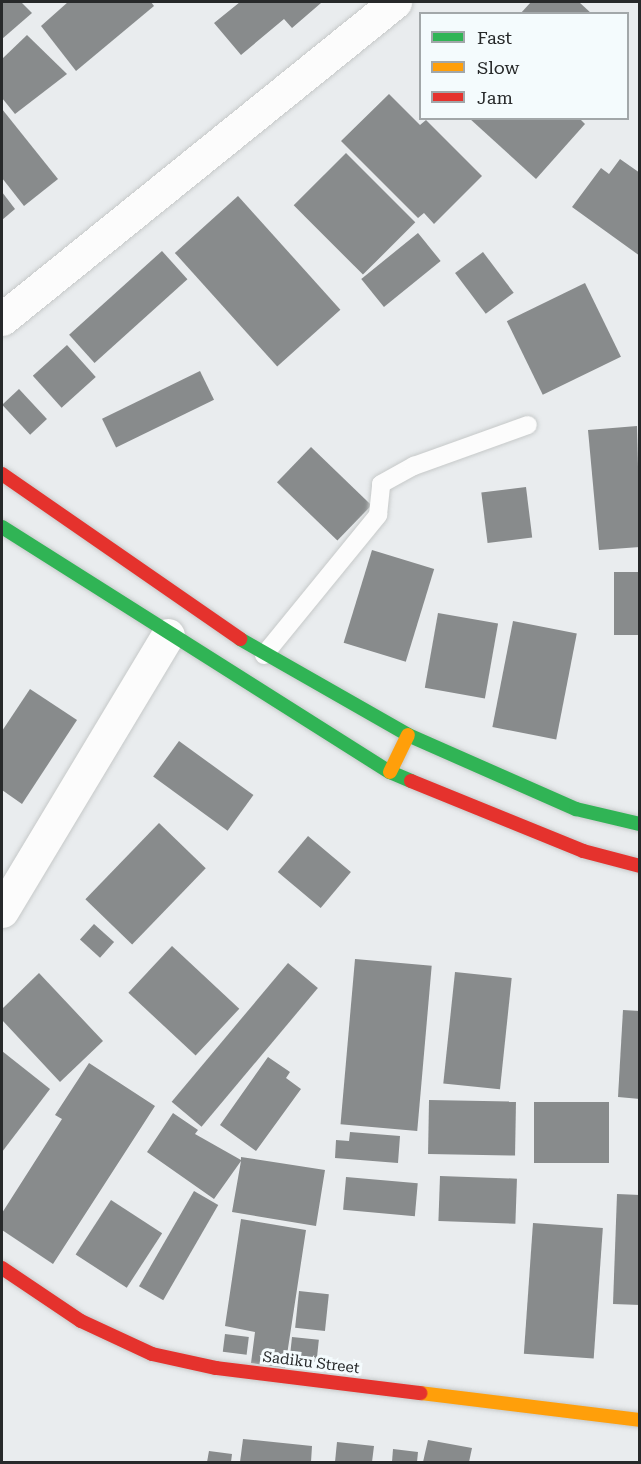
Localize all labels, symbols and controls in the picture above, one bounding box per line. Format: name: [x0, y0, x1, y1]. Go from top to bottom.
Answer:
legend: [419, 12, 629, 120]
text: Fast: [477, 27, 512, 48]
text: Slow: [477, 57, 519, 78]
text: Jam: [477, 87, 513, 108]
street label: Sadiku Street: [262, 1348, 360, 1378]

